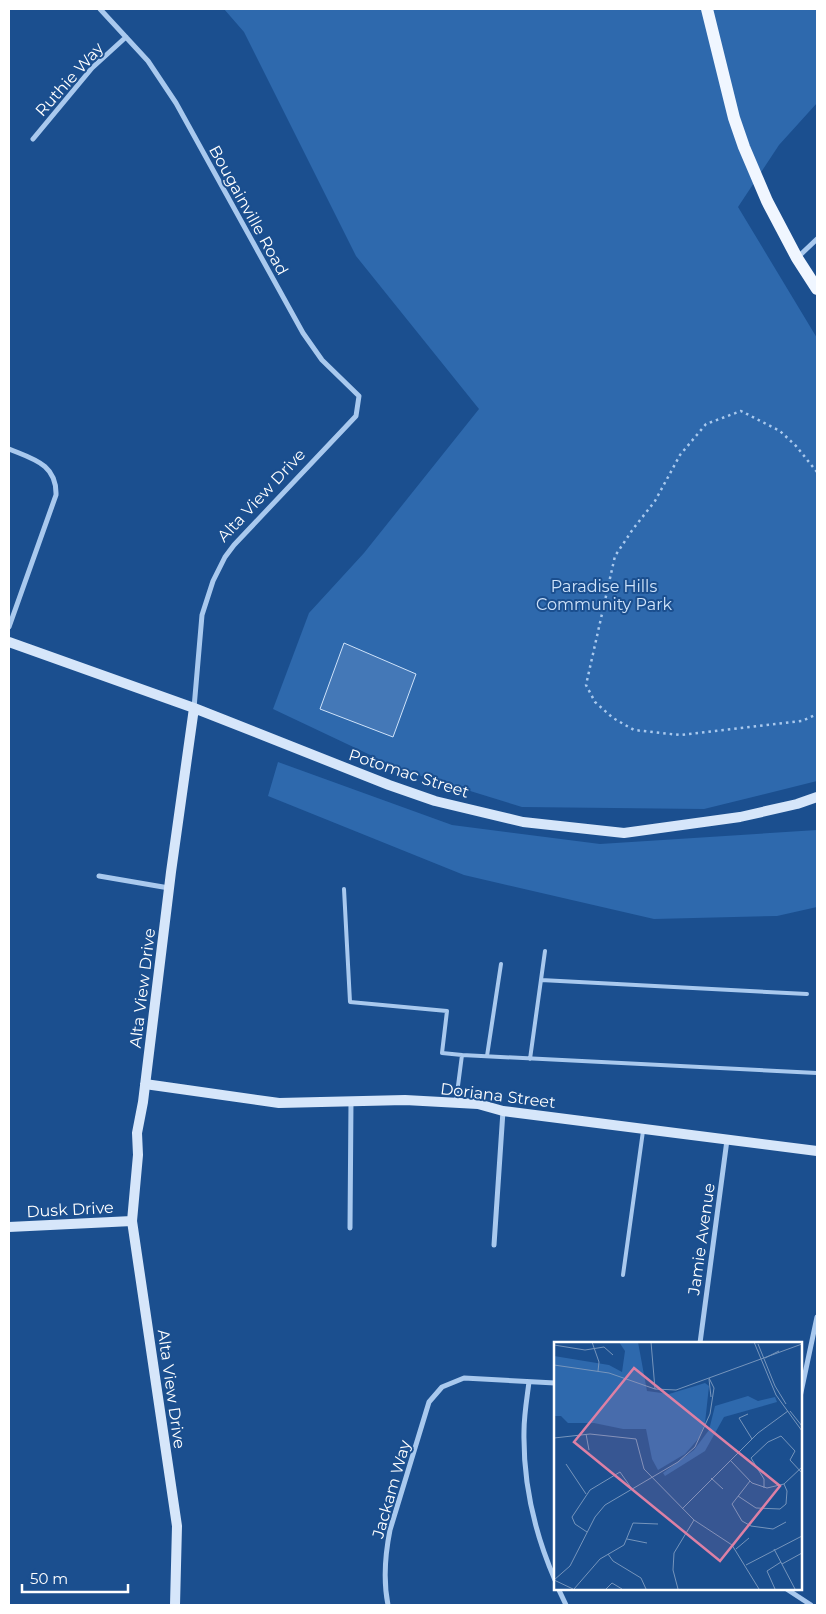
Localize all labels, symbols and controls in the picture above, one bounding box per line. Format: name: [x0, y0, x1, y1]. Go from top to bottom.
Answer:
street label: Ruthie Way: [31, 38, 108, 120]
street label: Bougainville Road: [205, 142, 292, 278]
street label: Alta View Drive: [213, 445, 309, 546]
park label: Paradise Hills Community Park: [536, 577, 672, 614]
street label: Potomac Street: [346, 745, 472, 802]
street label: Alta View Drive: [126, 927, 159, 1049]
street label: Doriana Street: [439, 1079, 557, 1112]
street label: Jamie Avenue: [684, 1182, 719, 1297]
street label: Dusk Drive: [26, 1198, 114, 1221]
street label: Alta View Drive: [154, 1328, 189, 1450]
inset map: [554, 1342, 801, 1589]
street label: Jackam Way: [368, 1438, 415, 1541]
scale bar: [22, 1562, 129, 1594]
text: 50 m: [30, 1569, 68, 1588]

